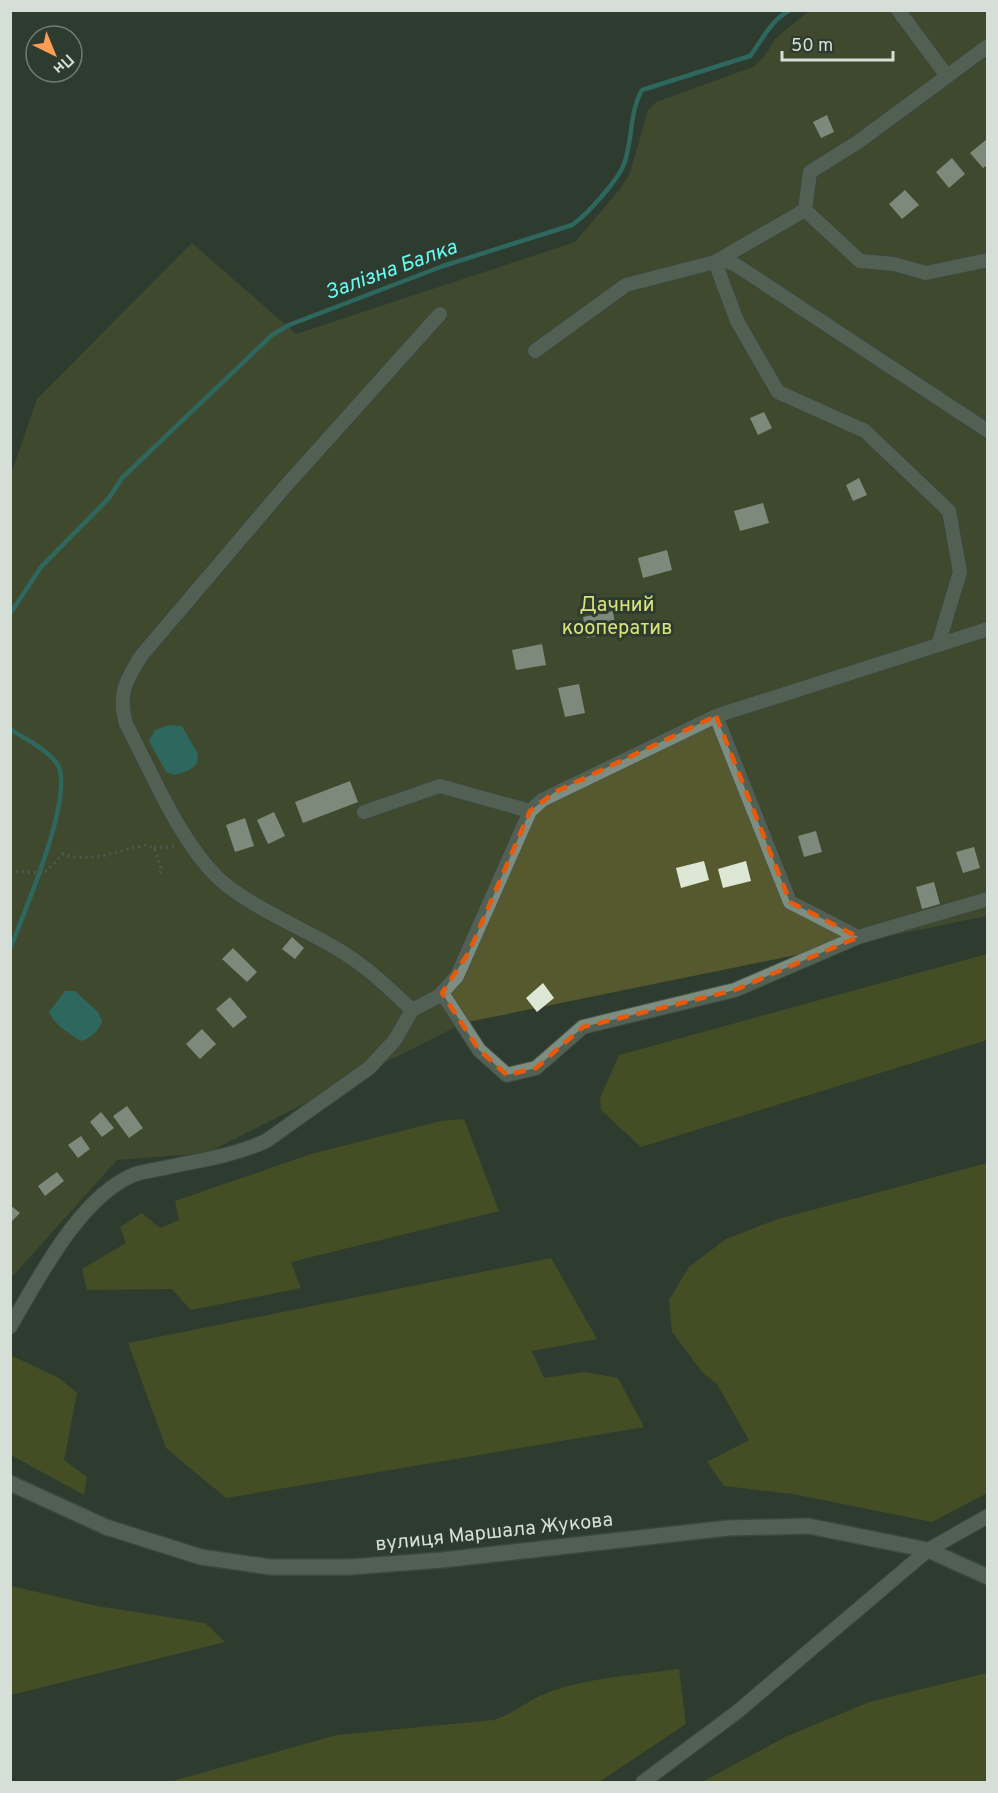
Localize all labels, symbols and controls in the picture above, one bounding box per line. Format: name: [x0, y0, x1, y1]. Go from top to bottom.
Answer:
north arrow: [24, 24, 84, 84]
scale bar: [782, 24, 893, 62]
text: 50 m: [791, 35, 833, 58]
text: Пн: [48, 49, 78, 78]
water label: Залізна Балка: [322, 234, 461, 307]
park label: Дачний кооператив: [562, 593, 672, 642]
street label: вулиця Маршала Жукова: [374, 1508, 614, 1558]

